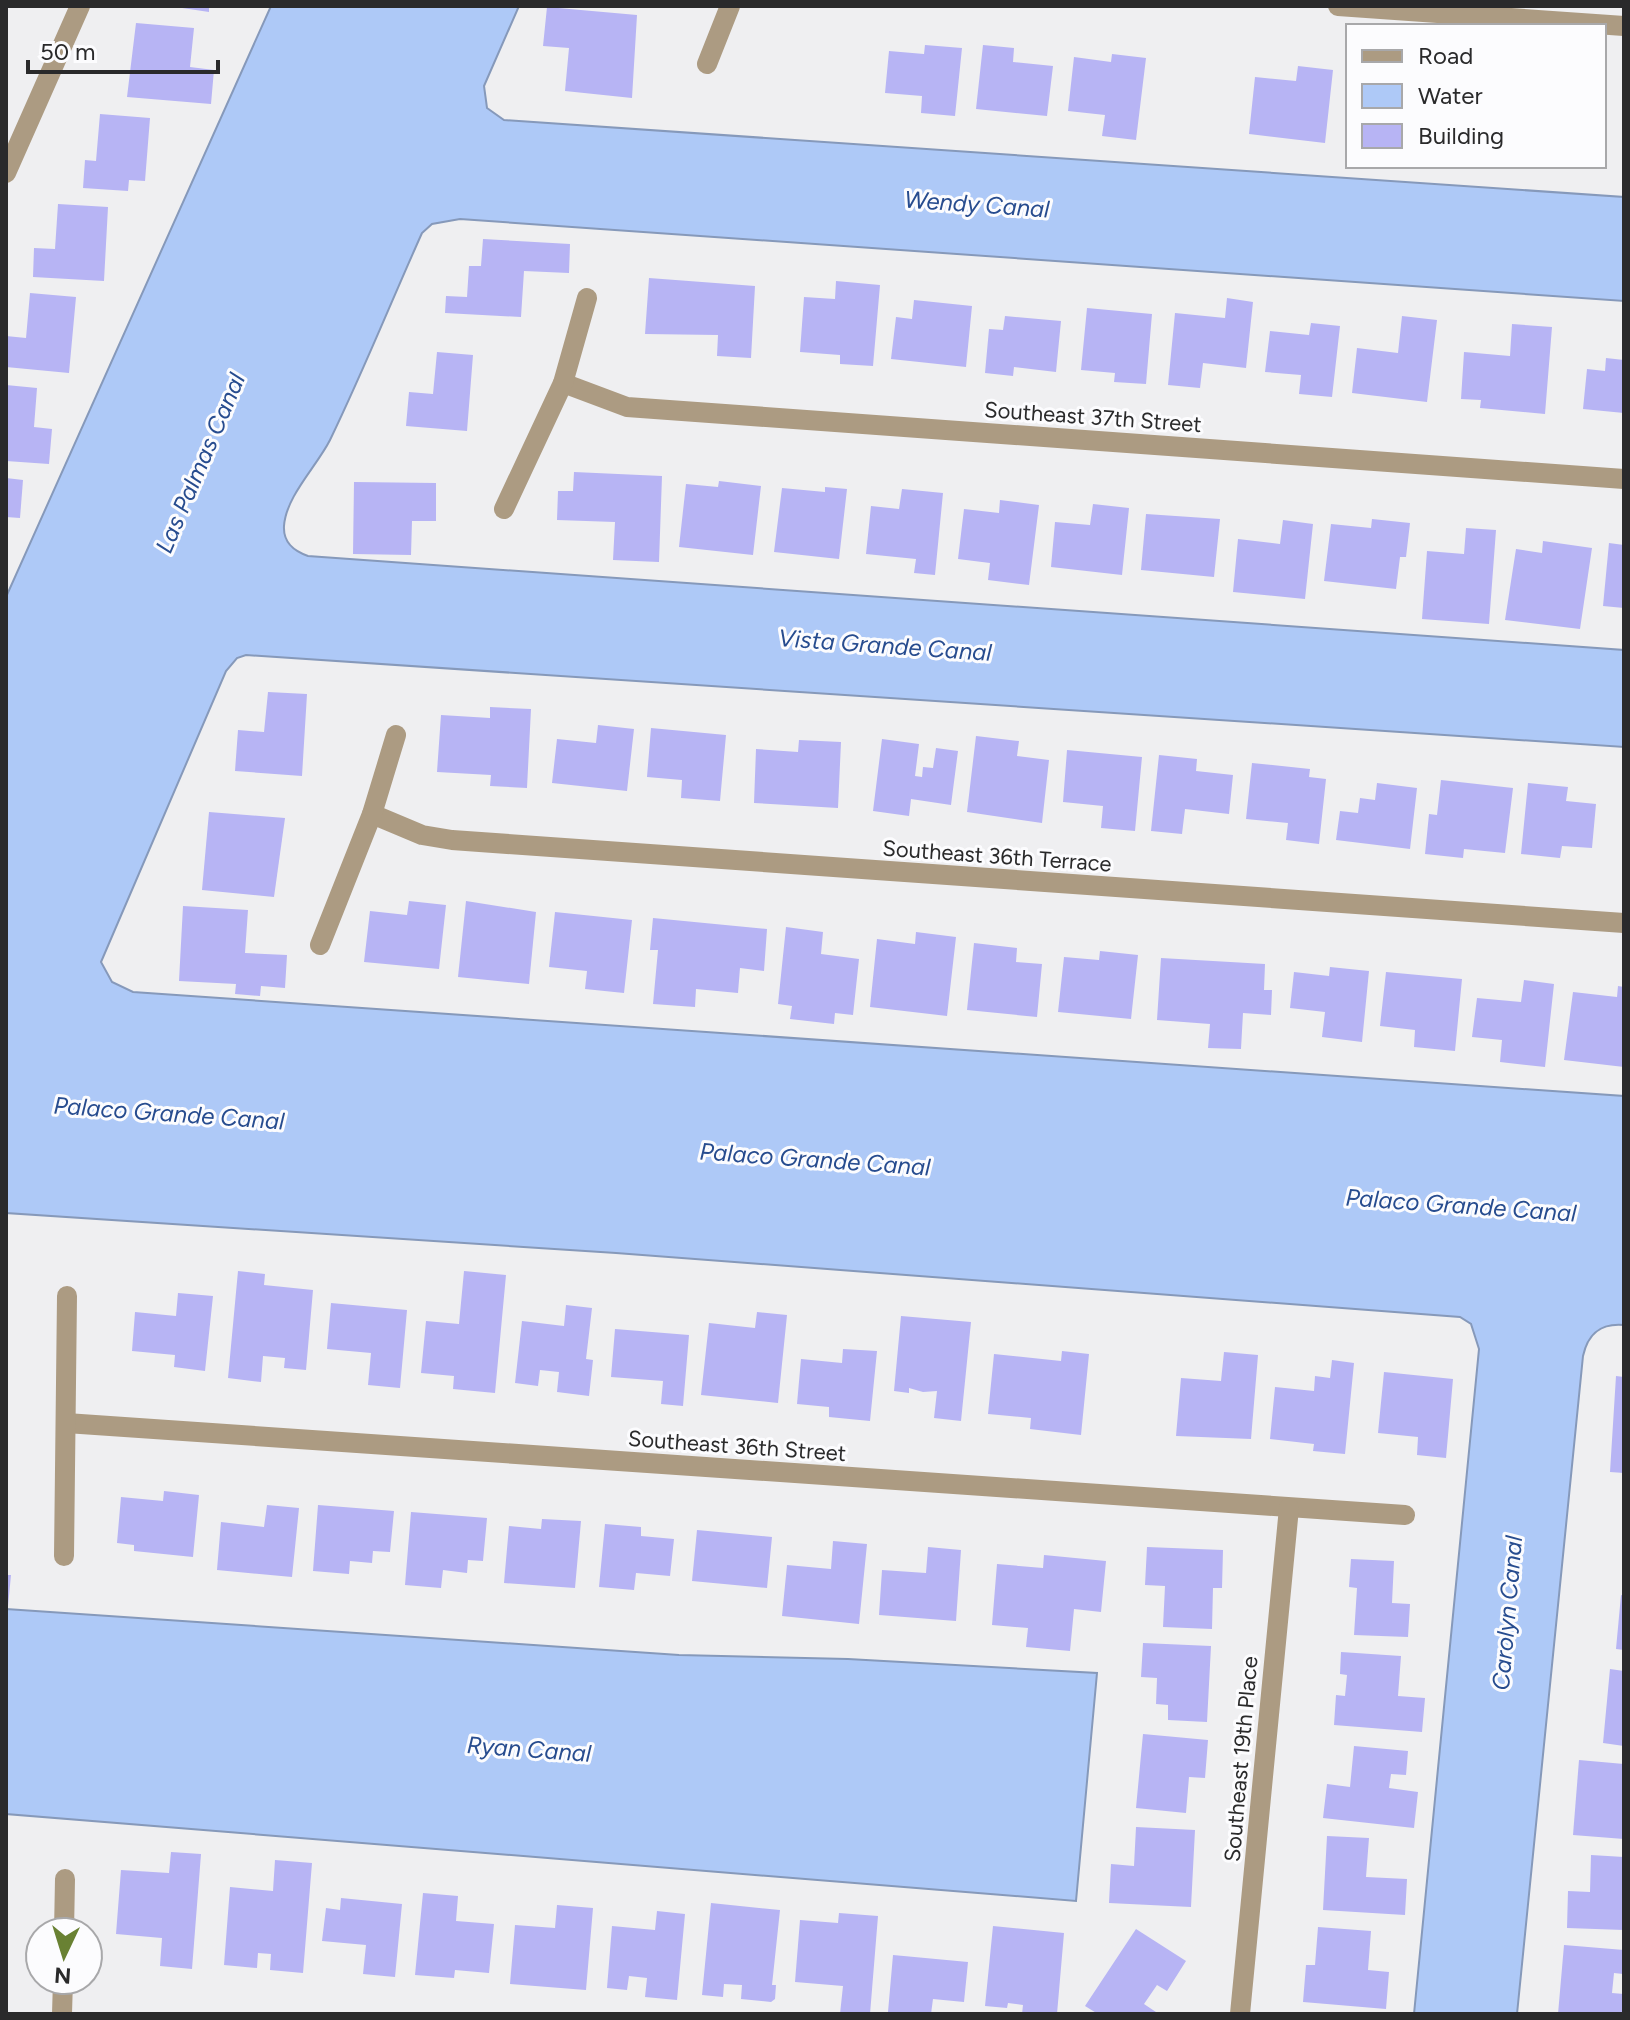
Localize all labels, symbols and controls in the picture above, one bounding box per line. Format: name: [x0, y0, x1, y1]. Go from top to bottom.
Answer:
scale bar: [28, 24, 218, 74]
legend: [1346, 24, 1606, 168]
text: 50 m: [40, 37, 96, 66]
text: Road: [1418, 41, 1473, 70]
text: Water: [1418, 81, 1483, 110]
text: Building: [1418, 121, 1504, 150]
water label: Wendy Canal: [903, 184, 1051, 224]
water label: Las Palmas Canal: [149, 368, 251, 557]
street label: Southeast 37th Street: [983, 396, 1203, 438]
water label: Vista Grande Canal: [777, 623, 993, 667]
street label: Southeast 36th Terrace: [882, 835, 1112, 877]
water label: Palaco Grande Canal: [53, 1090, 286, 1136]
water label: Palaco Grande Canal: [699, 1136, 932, 1182]
water label: Palaco Grande Canal: [1345, 1182, 1578, 1228]
street label: Southeast 36th Street: [627, 1425, 847, 1467]
water label: Carolyn Canal: [1486, 1534, 1528, 1691]
street label: Southeast 19th Place: [1219, 1655, 1263, 1863]
water label: Ryan Canal: [466, 1730, 593, 1768]
north arrow: [24, 1916, 104, 1996]
text: N: [53, 1961, 72, 1990]

